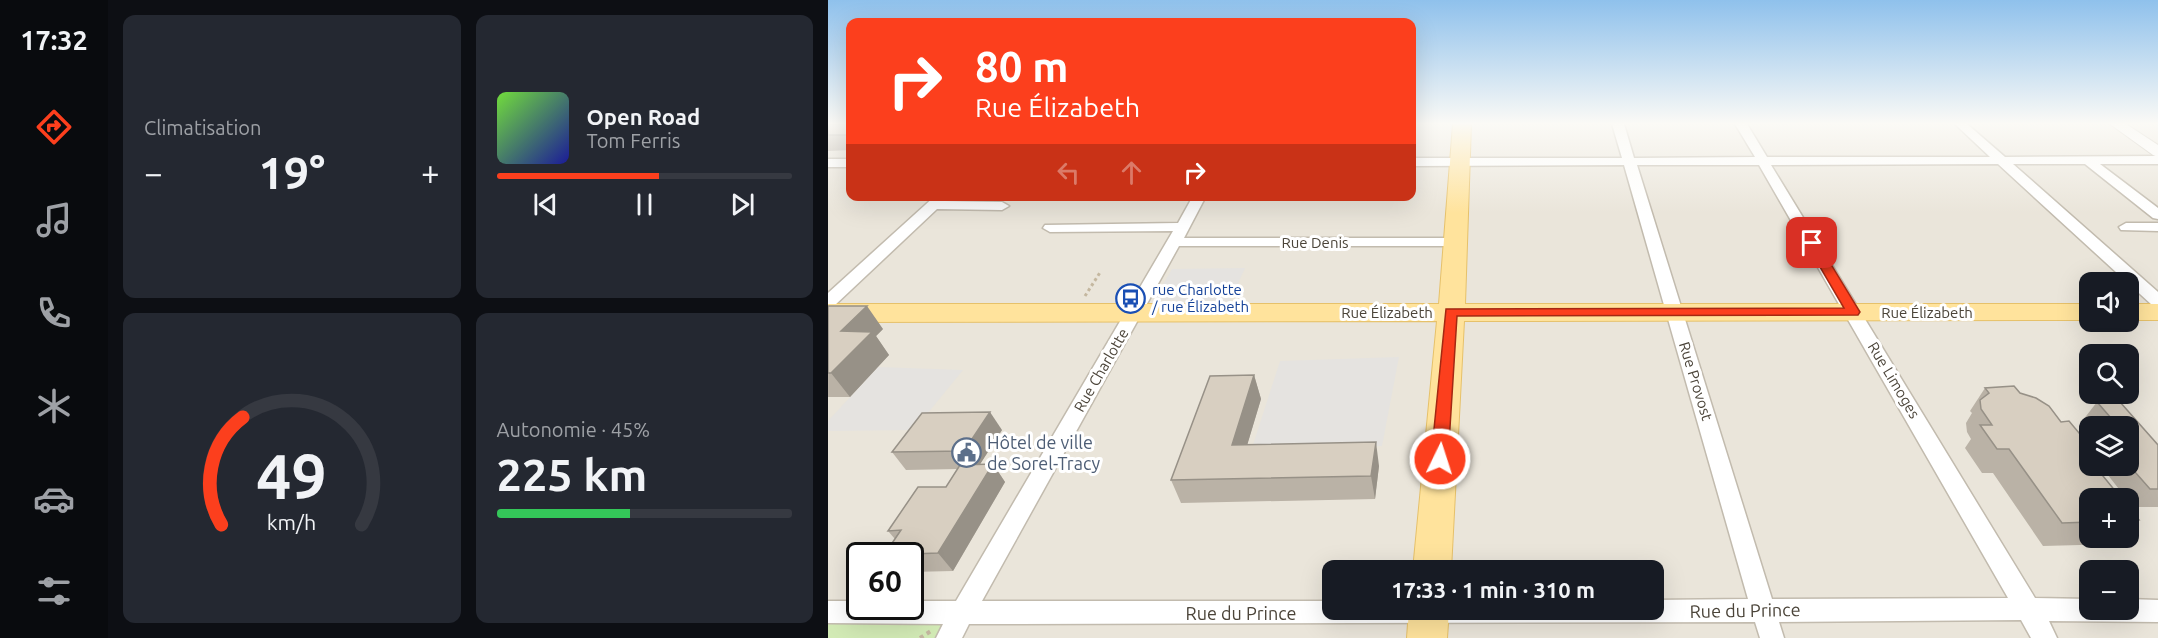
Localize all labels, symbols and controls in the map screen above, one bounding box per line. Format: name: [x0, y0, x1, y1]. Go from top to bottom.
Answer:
text: 17:32: [20, 25, 88, 55]
icon: right: [876, 42, 954, 120]
text: 80 m: [975, 43, 1069, 90]
text: Rue Élizabeth: [975, 92, 1140, 122]
text: Open Road: [587, 104, 700, 129]
icon: directions: [33, 106, 75, 148]
text: Climatisation: [144, 116, 261, 139]
text: Tom Ferris: [587, 129, 680, 152]
text: 19°: [258, 147, 325, 198]
text: −: [144, 154, 163, 191]
text: +: [421, 154, 440, 191]
icon: left: [1052, 156, 1085, 189]
icon: ahead: [1115, 156, 1148, 189]
icon: right: [1178, 156, 1211, 189]
icon: previous: [529, 188, 562, 221]
icon: pause: [628, 188, 661, 221]
icon: next: [726, 188, 759, 221]
icon: music: [33, 199, 75, 241]
pin: [1786, 217, 1837, 268]
icon: arrive: [1795, 226, 1828, 259]
street label: Rue Denis: [1281, 234, 1349, 251]
map controls: [2079, 272, 2139, 620]
button: sound: [2079, 272, 2139, 332]
place label: rue Charlotte / rue Élizabeth: [1151, 281, 1249, 315]
bus stop icon: rue Charlotte / rue Élizabeth: [1115, 282, 1147, 314]
icon: phone: [33, 292, 75, 334]
street label: Rue Élizabeth: [1341, 304, 1433, 321]
street label: Rue Élizabeth: [1881, 304, 1973, 321]
street label: Rue Charlotte: [1070, 325, 1132, 415]
street label: Rue Limoges: [1865, 339, 1923, 421]
street label: Rue Provost: [1676, 340, 1716, 423]
button: search: [2079, 344, 2139, 404]
icon: climate: [33, 385, 75, 427]
button: layers: [2079, 416, 2139, 476]
text: Autonomie · 45%: [497, 418, 650, 441]
position arrow: [1408, 427, 1472, 491]
place label: Hôtel de ville de Sorel-Tracy: [987, 432, 1100, 473]
public building icon: Hôtel de ville de Sorel-Tracy: [950, 436, 982, 468]
text: 49: [257, 441, 327, 511]
text: 225 km: [497, 449, 647, 500]
icon: car: [33, 478, 75, 520]
button: +: [2079, 488, 2139, 548]
text: km/h: [267, 510, 316, 534]
speed limit sign: 60: [846, 542, 924, 620]
button: −: [2079, 560, 2139, 620]
icon: filters: [33, 570, 75, 612]
text: 17:33 · 1 min · 310 m: [1391, 577, 1595, 602]
street label: Rue du Prince: [1689, 599, 1801, 621]
street label: Rue du Prince: [1186, 603, 1296, 623]

